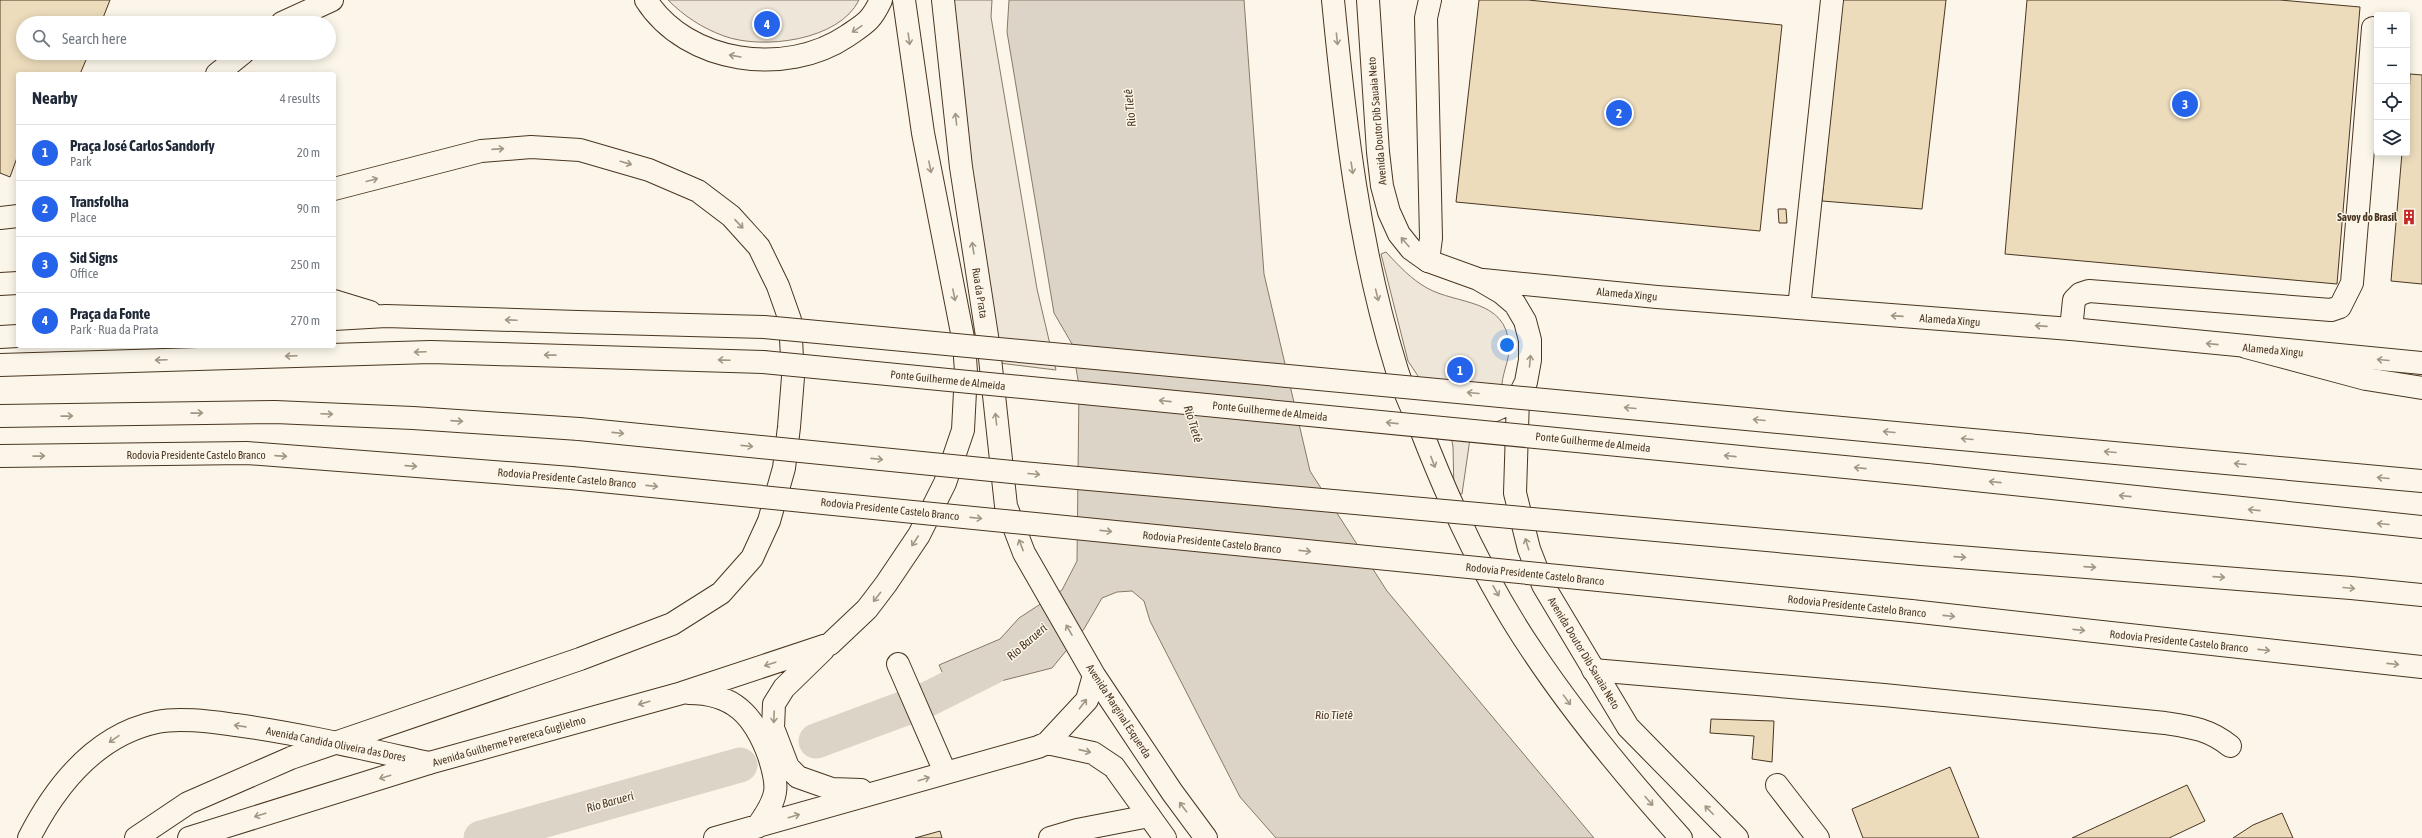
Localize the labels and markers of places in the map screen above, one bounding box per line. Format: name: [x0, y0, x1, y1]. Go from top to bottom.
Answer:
pin: 4: [754, 9, 780, 39]
pin: 3: [2172, 89, 2198, 119]
pin: 2: [1606, 98, 1632, 128]
building icon: Savoy do Brasil: [2400, 208, 2418, 226]
place label: Savoy do Brasil: [2337, 211, 2398, 223]
pin: 1: [1447, 355, 1473, 385]

